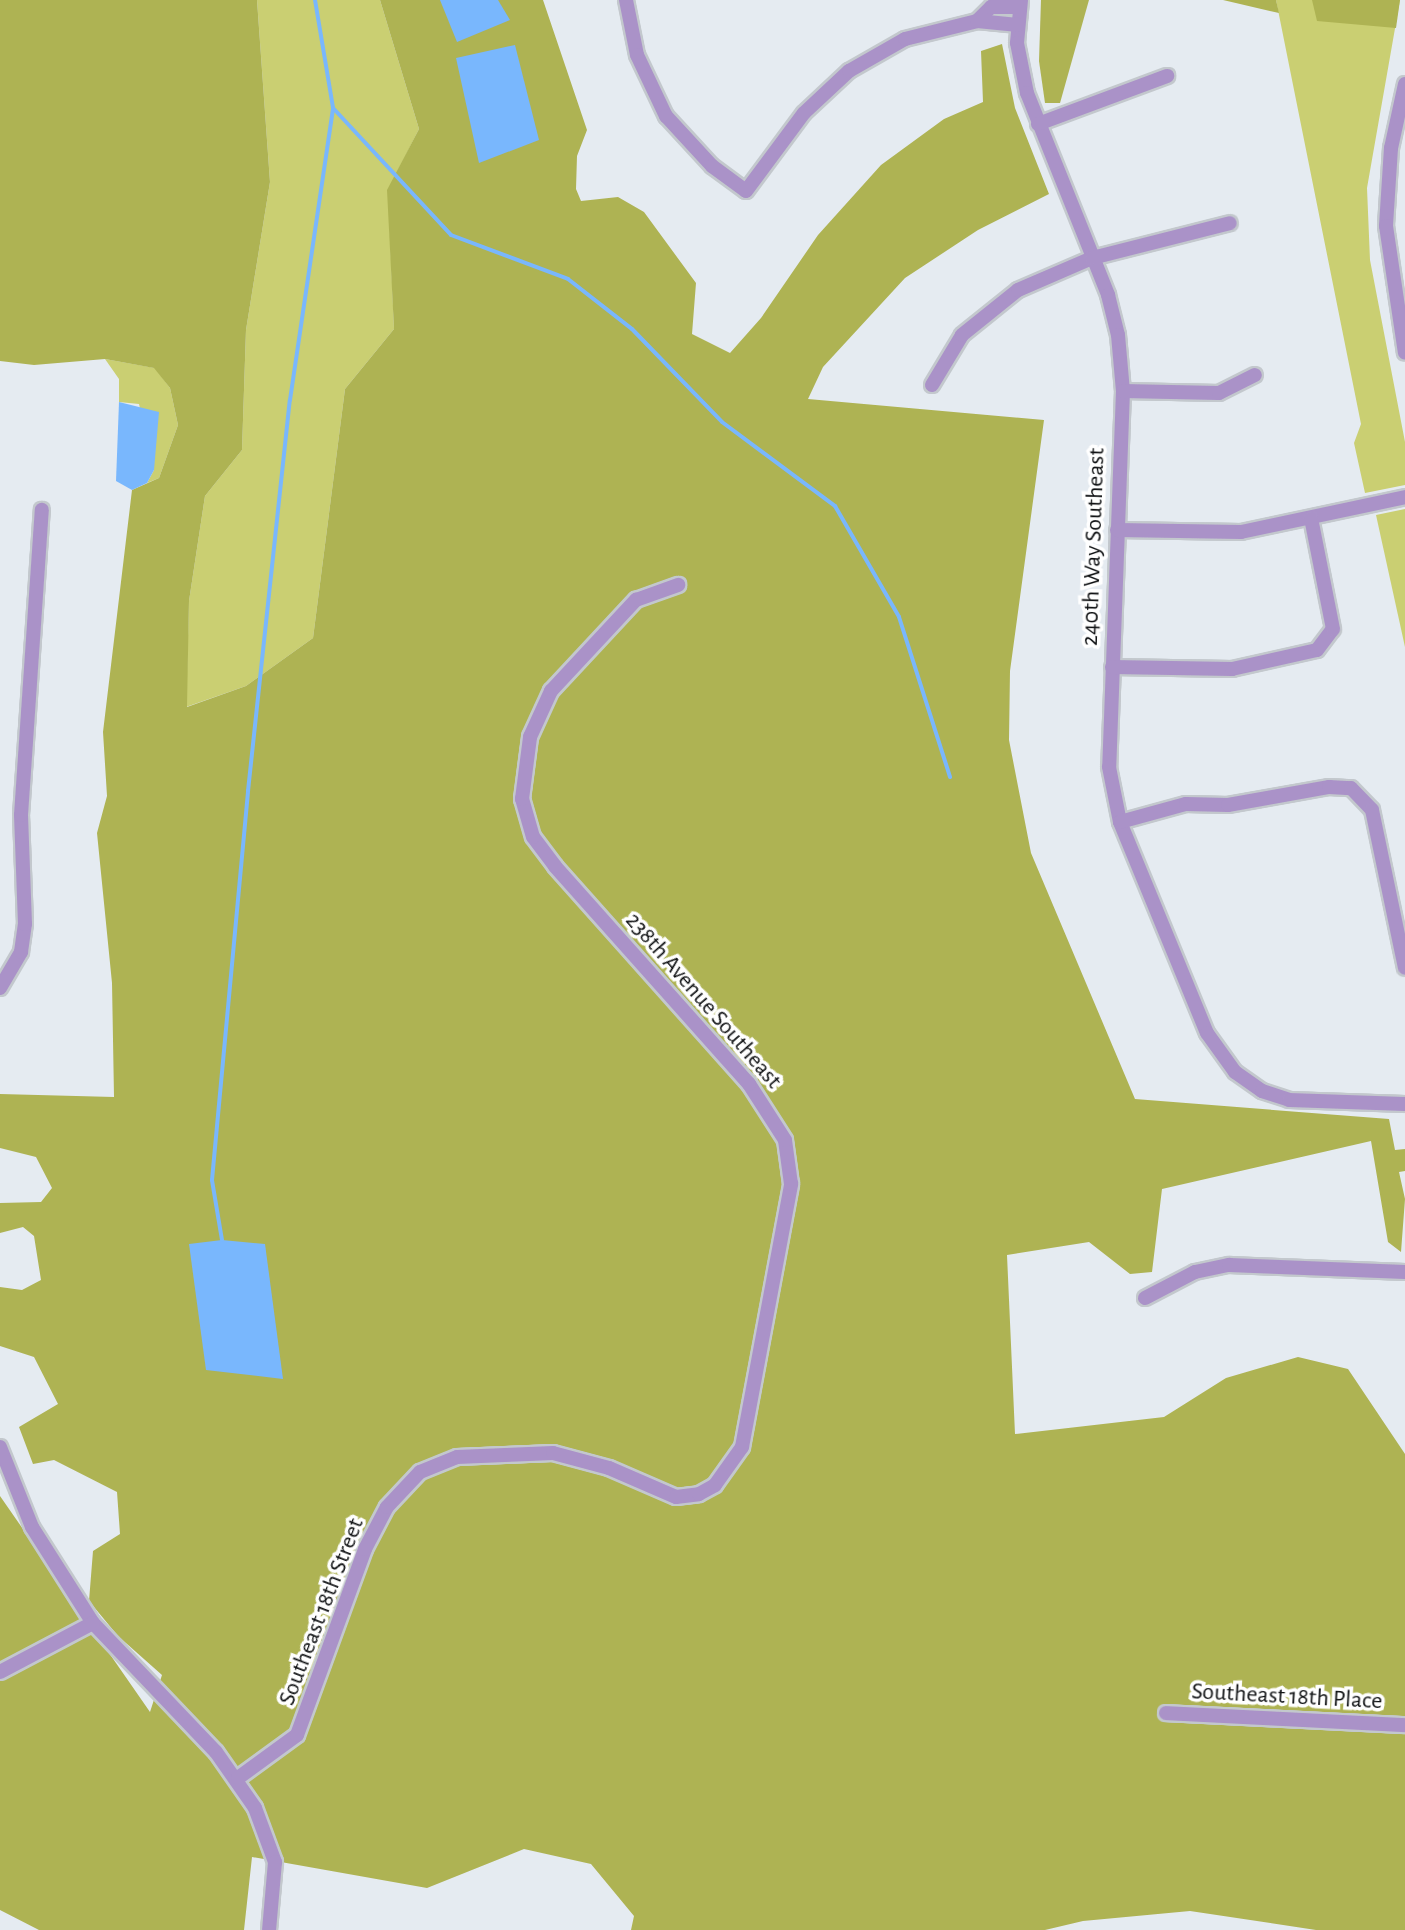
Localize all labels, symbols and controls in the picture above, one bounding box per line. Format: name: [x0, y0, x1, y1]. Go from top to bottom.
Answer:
street label: 240th Way Southeast: [1076, 448, 1112, 646]
street label: 238th Avenue Southeast: [619, 907, 787, 1095]
street label: Southeast 18th Street: [273, 1514, 371, 1710]
street label: Southeast 18th Place: [1191, 1678, 1383, 1716]

